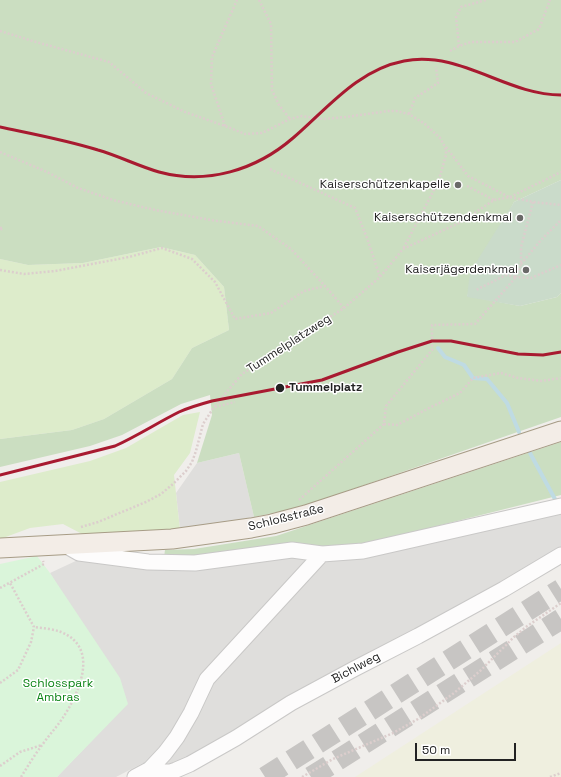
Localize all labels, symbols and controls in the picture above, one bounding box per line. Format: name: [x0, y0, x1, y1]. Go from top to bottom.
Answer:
place label: Kaiserschützenkapelle: [320, 178, 450, 192]
marker: Kaiserschützenkapelle: [453, 180, 463, 190]
place label: Kaiserschützendenkmal: [374, 211, 512, 225]
marker: Kaiserschützendenkmal: [515, 213, 525, 223]
place label: Kaiserjägerdenkmal: [405, 263, 518, 277]
marker: Kaiserjägerdenkmal: [521, 265, 531, 275]
street label: Tummelplatzweg: [244, 311, 334, 377]
place label: Tummelplatz: [289, 381, 362, 395]
marker: Tummelplatz: [274, 382, 286, 394]
street label: Schloßstraße: [247, 502, 325, 534]
street label: Bichlweg: [329, 649, 383, 687]
park label: Schlosspark Ambras: [23, 677, 93, 705]
scale bar: [417, 735, 518, 761]
text: 50 m: [422, 742, 450, 758]

